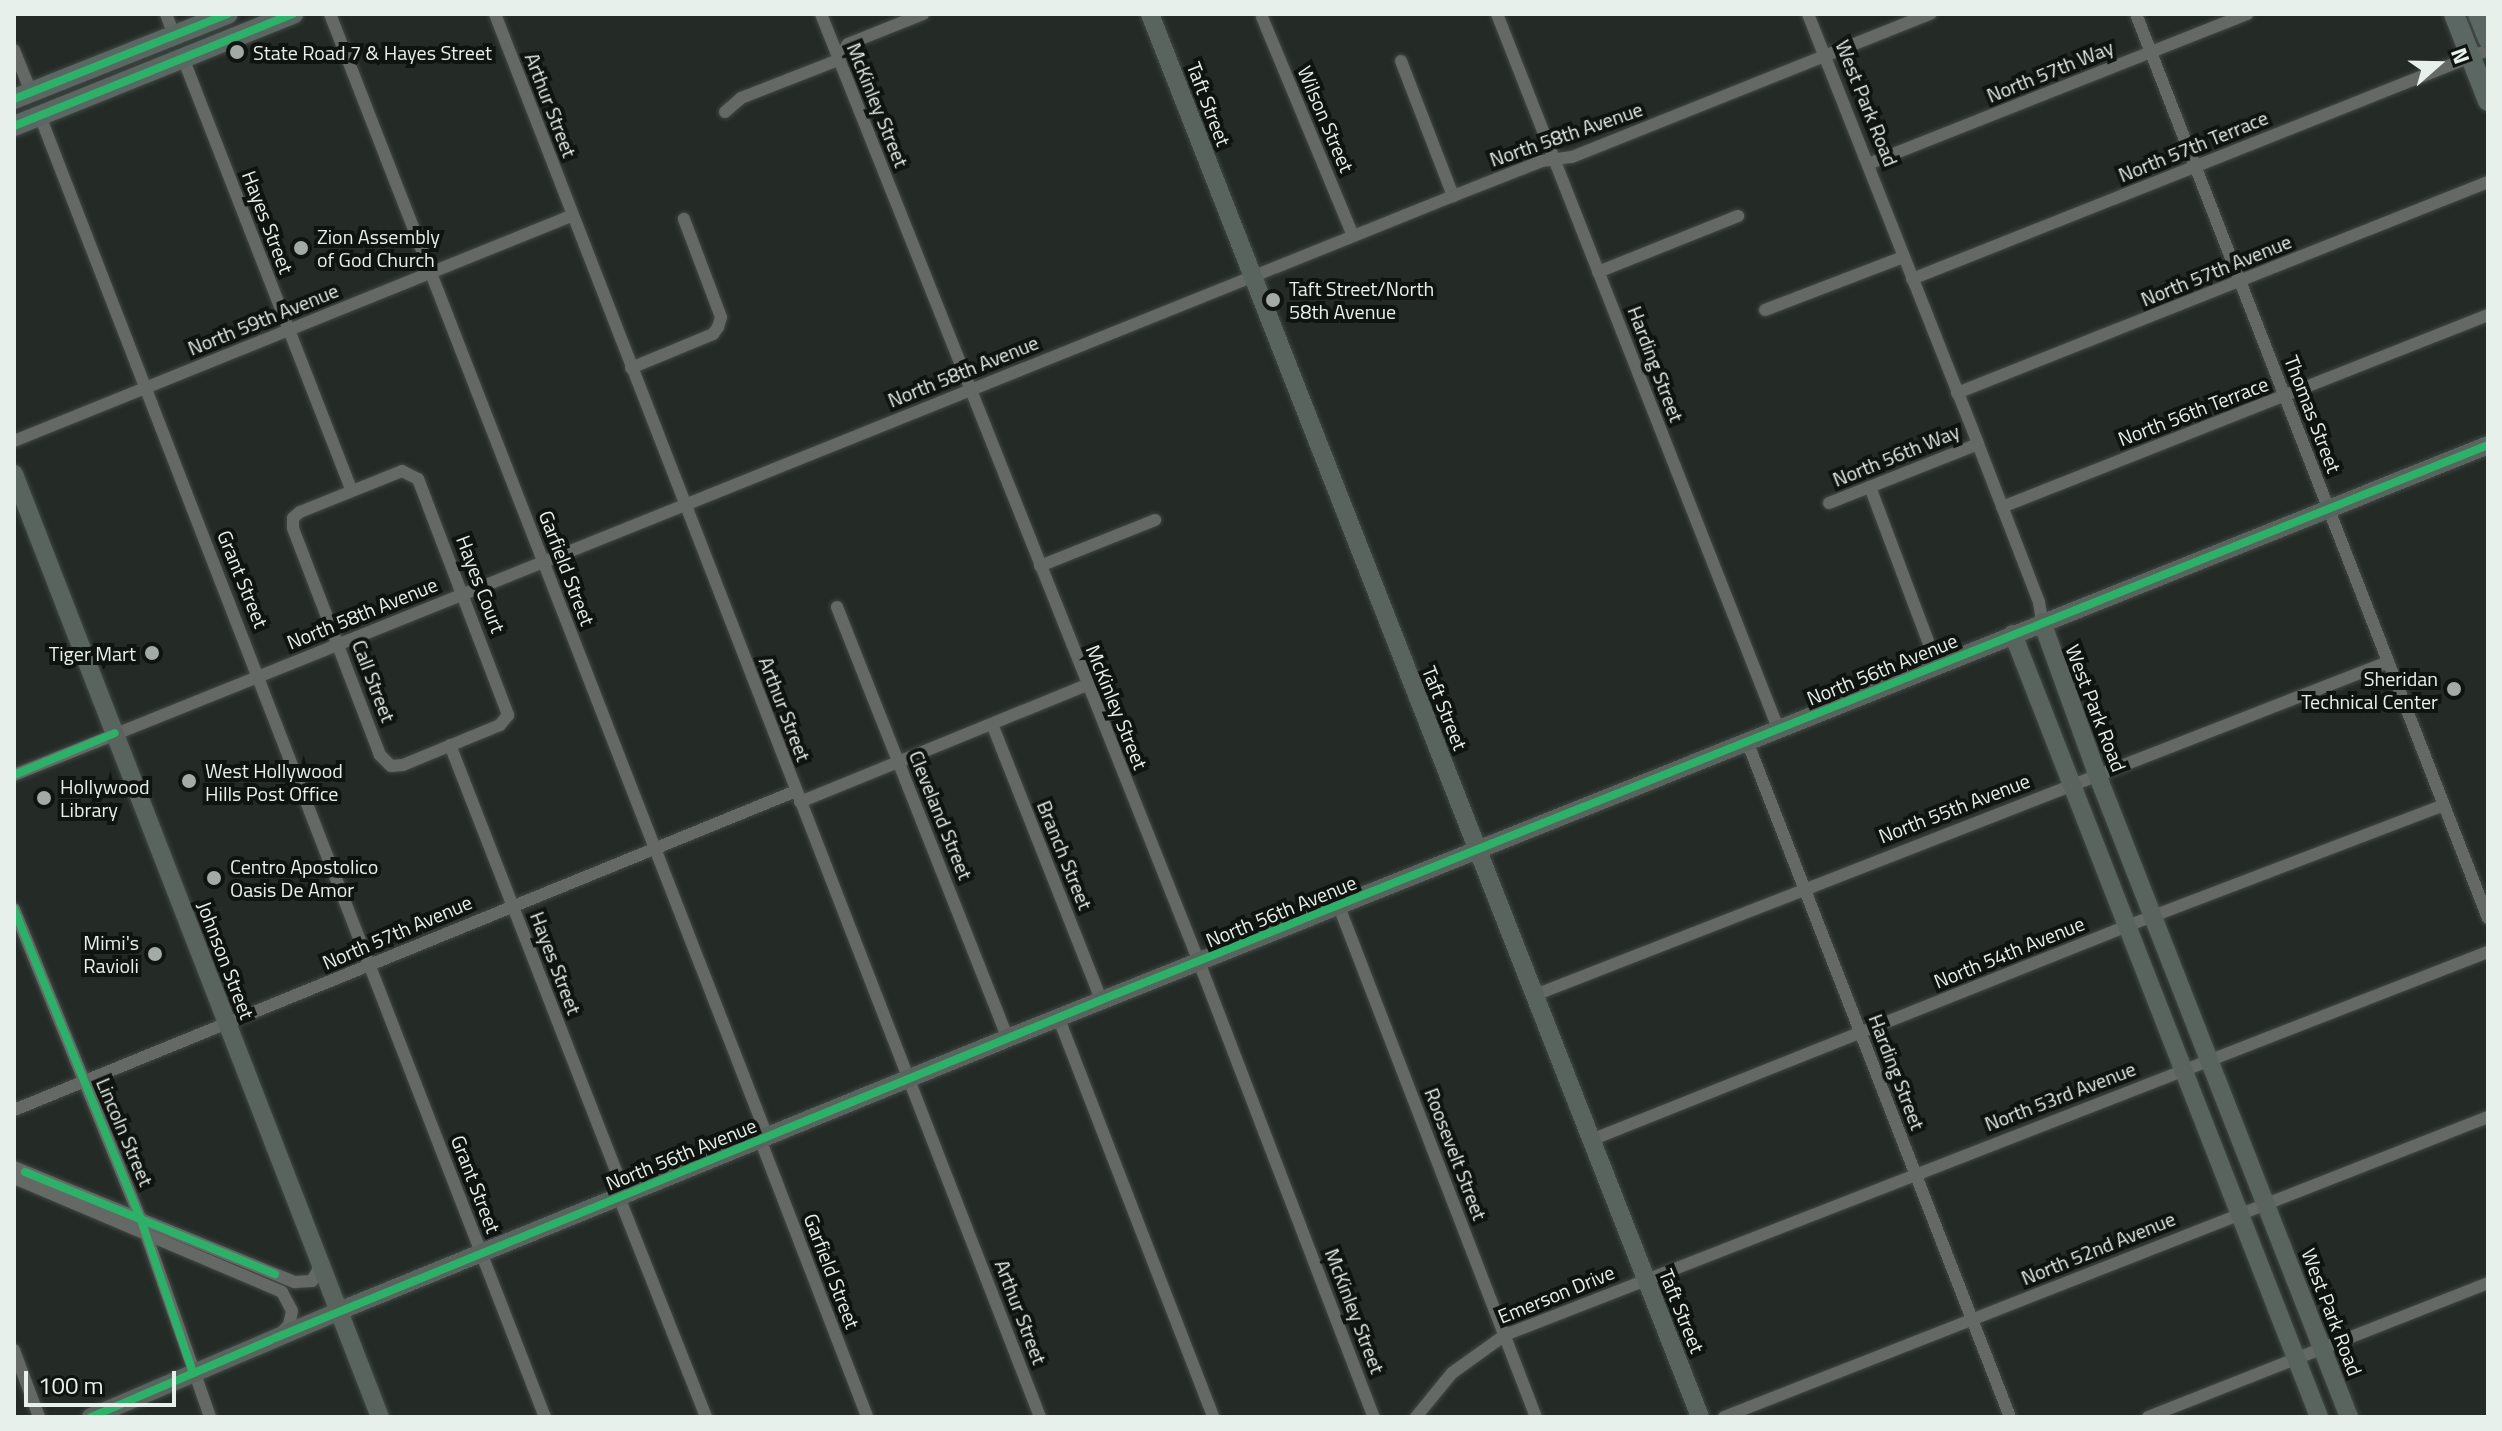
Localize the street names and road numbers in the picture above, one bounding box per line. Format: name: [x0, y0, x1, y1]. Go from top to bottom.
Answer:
street label: North 57th Way: [1983, 35, 2117, 107]
street label: West Park Road: [1831, 36, 1903, 170]
street label: McKinley Street: [842, 39, 914, 171]
street label: Arthur Street: [520, 49, 582, 161]
street label: Taft Street: [1182, 58, 1236, 150]
street label: Wilson Street: [1293, 62, 1359, 176]
street label: North 58th Avenue: [1486, 97, 1646, 171]
street label: North 57th Terrace: [2115, 105, 2271, 187]
street label: Hayes Street: [237, 167, 299, 277]
street label: North 57th Avenue: [2137, 229, 2295, 311]
street label: North 59th Avenue: [184, 278, 342, 360]
street label: Harding Street: [1623, 303, 1689, 425]
street label: North 58th Avenue: [884, 330, 1042, 412]
street label: Thomas Street: [2280, 352, 2346, 476]
street label: North 56th Terrace: [2114, 371, 2272, 451]
street label: North 56th Way: [1829, 419, 1963, 491]
street label: Garfield Street: [534, 507, 600, 629]
street label: Grant Street: [213, 527, 273, 631]
street label: Hayes Court: [451, 532, 511, 636]
street label: North 58th Avenue: [283, 572, 441, 654]
street label: North 56th Avenue: [1803, 628, 1961, 710]
street label: Call Street: [347, 637, 401, 725]
street label: McKinley Street: [1081, 641, 1153, 773]
street label: West Park Road: [2061, 641, 2131, 775]
street label: Arthur Street: [754, 653, 816, 765]
street label: Taft Street: [1417, 663, 1473, 753]
street label: Cleveland Street: [904, 747, 978, 883]
street label: North 55th Avenue: [1875, 768, 2033, 848]
street label: Branch Street: [1032, 797, 1098, 913]
street label: North 56th Avenue: [1202, 870, 1360, 952]
street label: North 57th Avenue: [319, 890, 475, 974]
street label: Johnson Street: [193, 898, 259, 1022]
street label: Hayes Street: [525, 908, 587, 1018]
street label: North 54th Avenue: [1930, 911, 2088, 993]
street label: Harding Street: [1864, 1011, 1930, 1133]
street label: North 53rd Avenue: [1981, 1056, 2139, 1136]
street label: Lincoln Street: [91, 1074, 159, 1190]
street label: Roosevelt Street: [1420, 1085, 1492, 1223]
street label: North 56th Avenue: [602, 1113, 760, 1195]
street label: Grant Street: [446, 1132, 506, 1236]
street label: North 52nd Avenue: [2018, 1206, 2178, 1290]
street label: Garfield Street: [799, 1210, 865, 1332]
street label: McKinley Street: [1320, 1245, 1390, 1377]
street label: West Park Road: [2297, 1245, 2367, 1379]
street label: Arthur Street: [990, 1256, 1052, 1368]
street label: Emerson Drive: [1494, 1260, 1618, 1328]
street label: Taft Street: [1654, 1266, 1710, 1356]

